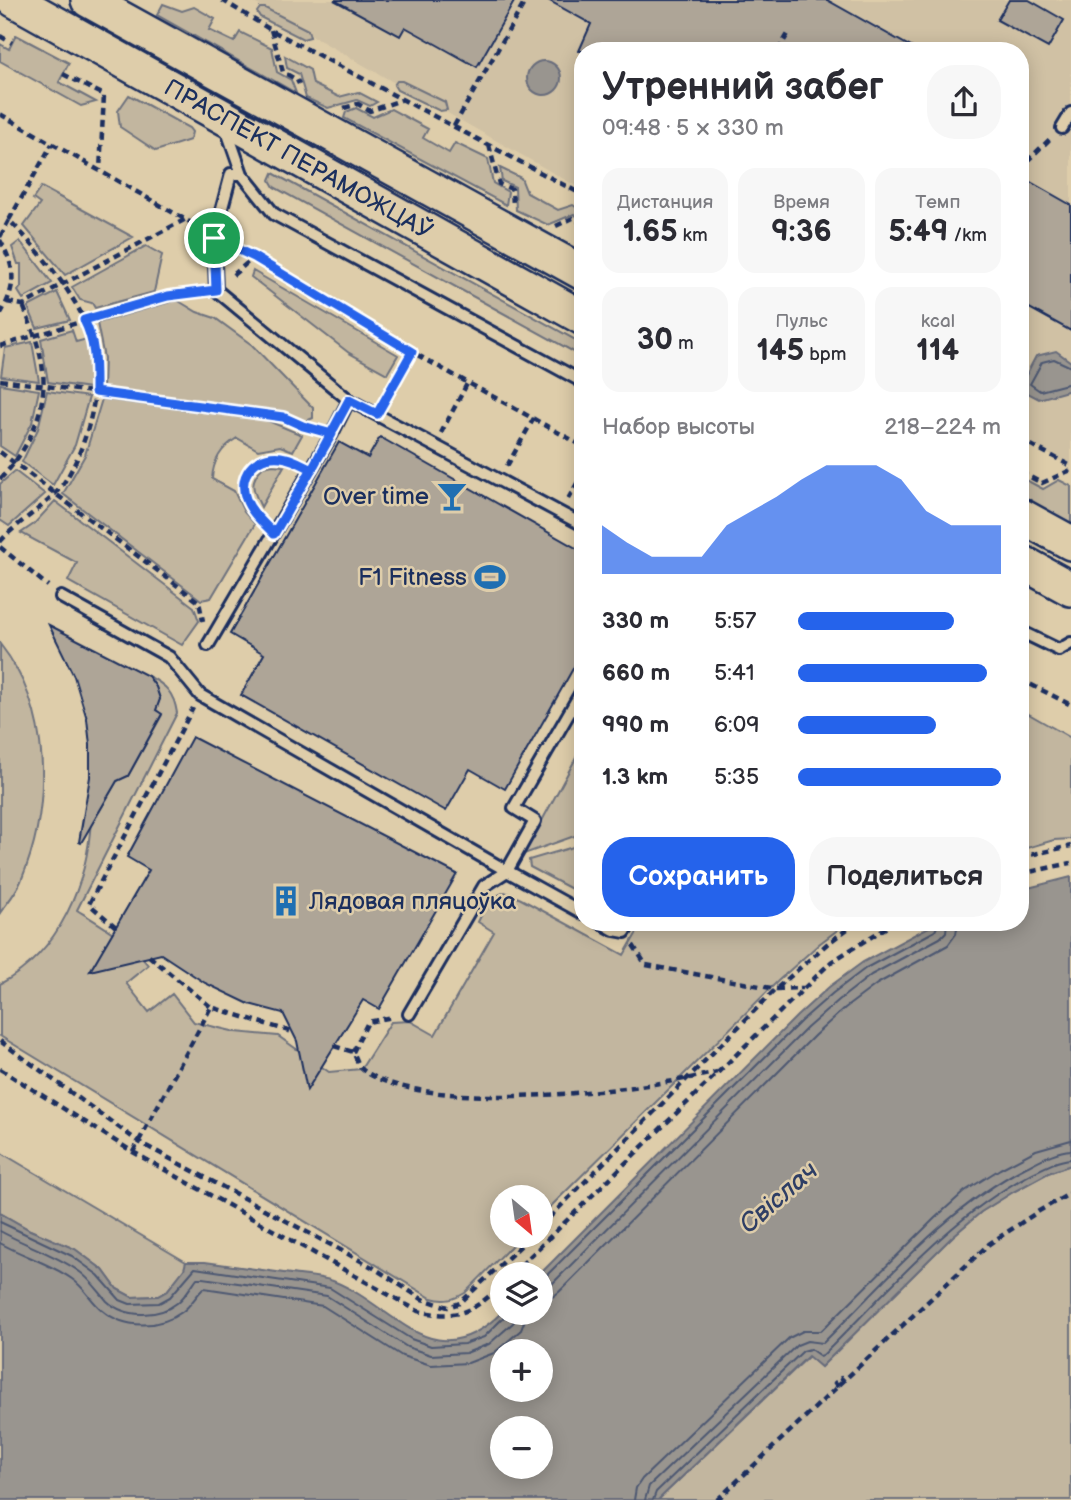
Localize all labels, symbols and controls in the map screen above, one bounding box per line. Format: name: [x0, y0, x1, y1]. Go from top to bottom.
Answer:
text: Утренний забег: [602, 65, 884, 110]
button: share: [927, 65, 1001, 139]
street label: ПРАСПЕКТ ПЕРАМОЖЦАЎ: [159, 73, 438, 246]
text: 09:48 · 5 × 330 m: [602, 114, 784, 142]
text: Дистанция: [617, 191, 713, 214]
text: Время: [773, 191, 830, 214]
text: Темп: [915, 191, 960, 214]
pin: [184, 208, 244, 268]
text: 1.65: [623, 214, 677, 250]
text: 9:36: [771, 214, 832, 250]
text: 5:49: [889, 214, 948, 250]
icon: arrive: [195, 219, 233, 257]
text: km: [677, 224, 708, 247]
text: /km: [948, 224, 987, 247]
text: Пульс: [775, 310, 828, 333]
text: kcal: [921, 310, 955, 333]
text: 30: [637, 322, 673, 358]
text: m: [673, 332, 694, 355]
text: 145: [756, 333, 804, 369]
text: 114: [916, 333, 959, 369]
text: bpm: [804, 343, 847, 366]
text: Набор высоты: [602, 413, 755, 441]
text: 218–224 m: [884, 413, 1001, 441]
bar icon: Over time: [435, 479, 469, 513]
place label: Over time: [323, 482, 429, 511]
sports icon: F1 Fitness: [473, 560, 507, 594]
place label: F1 Fitness: [358, 563, 467, 592]
text: 330 m: [602, 607, 669, 635]
text: 5:57: [714, 607, 756, 635]
text: 660 m: [602, 659, 670, 687]
text: 5:41: [714, 659, 755, 687]
text: 990 m: [602, 711, 669, 739]
text: 6:09: [714, 711, 760, 739]
text: 1.3 km: [602, 763, 668, 791]
text: 5:35: [714, 763, 759, 791]
button: Сохранить: [602, 837, 795, 917]
button: Поделиться: [809, 837, 1001, 917]
building icon: Лядовая пляцоўка: [269, 884, 303, 918]
place label: Лядовая пляцоўка: [308, 887, 516, 916]
water label: Свіслач: [733, 1155, 825, 1241]
north arrow: [490, 1185, 553, 1248]
map controls: [490, 1185, 553, 1479]
button: layers: [490, 1262, 553, 1325]
button: +: [490, 1339, 553, 1402]
button: −: [490, 1416, 553, 1479]

